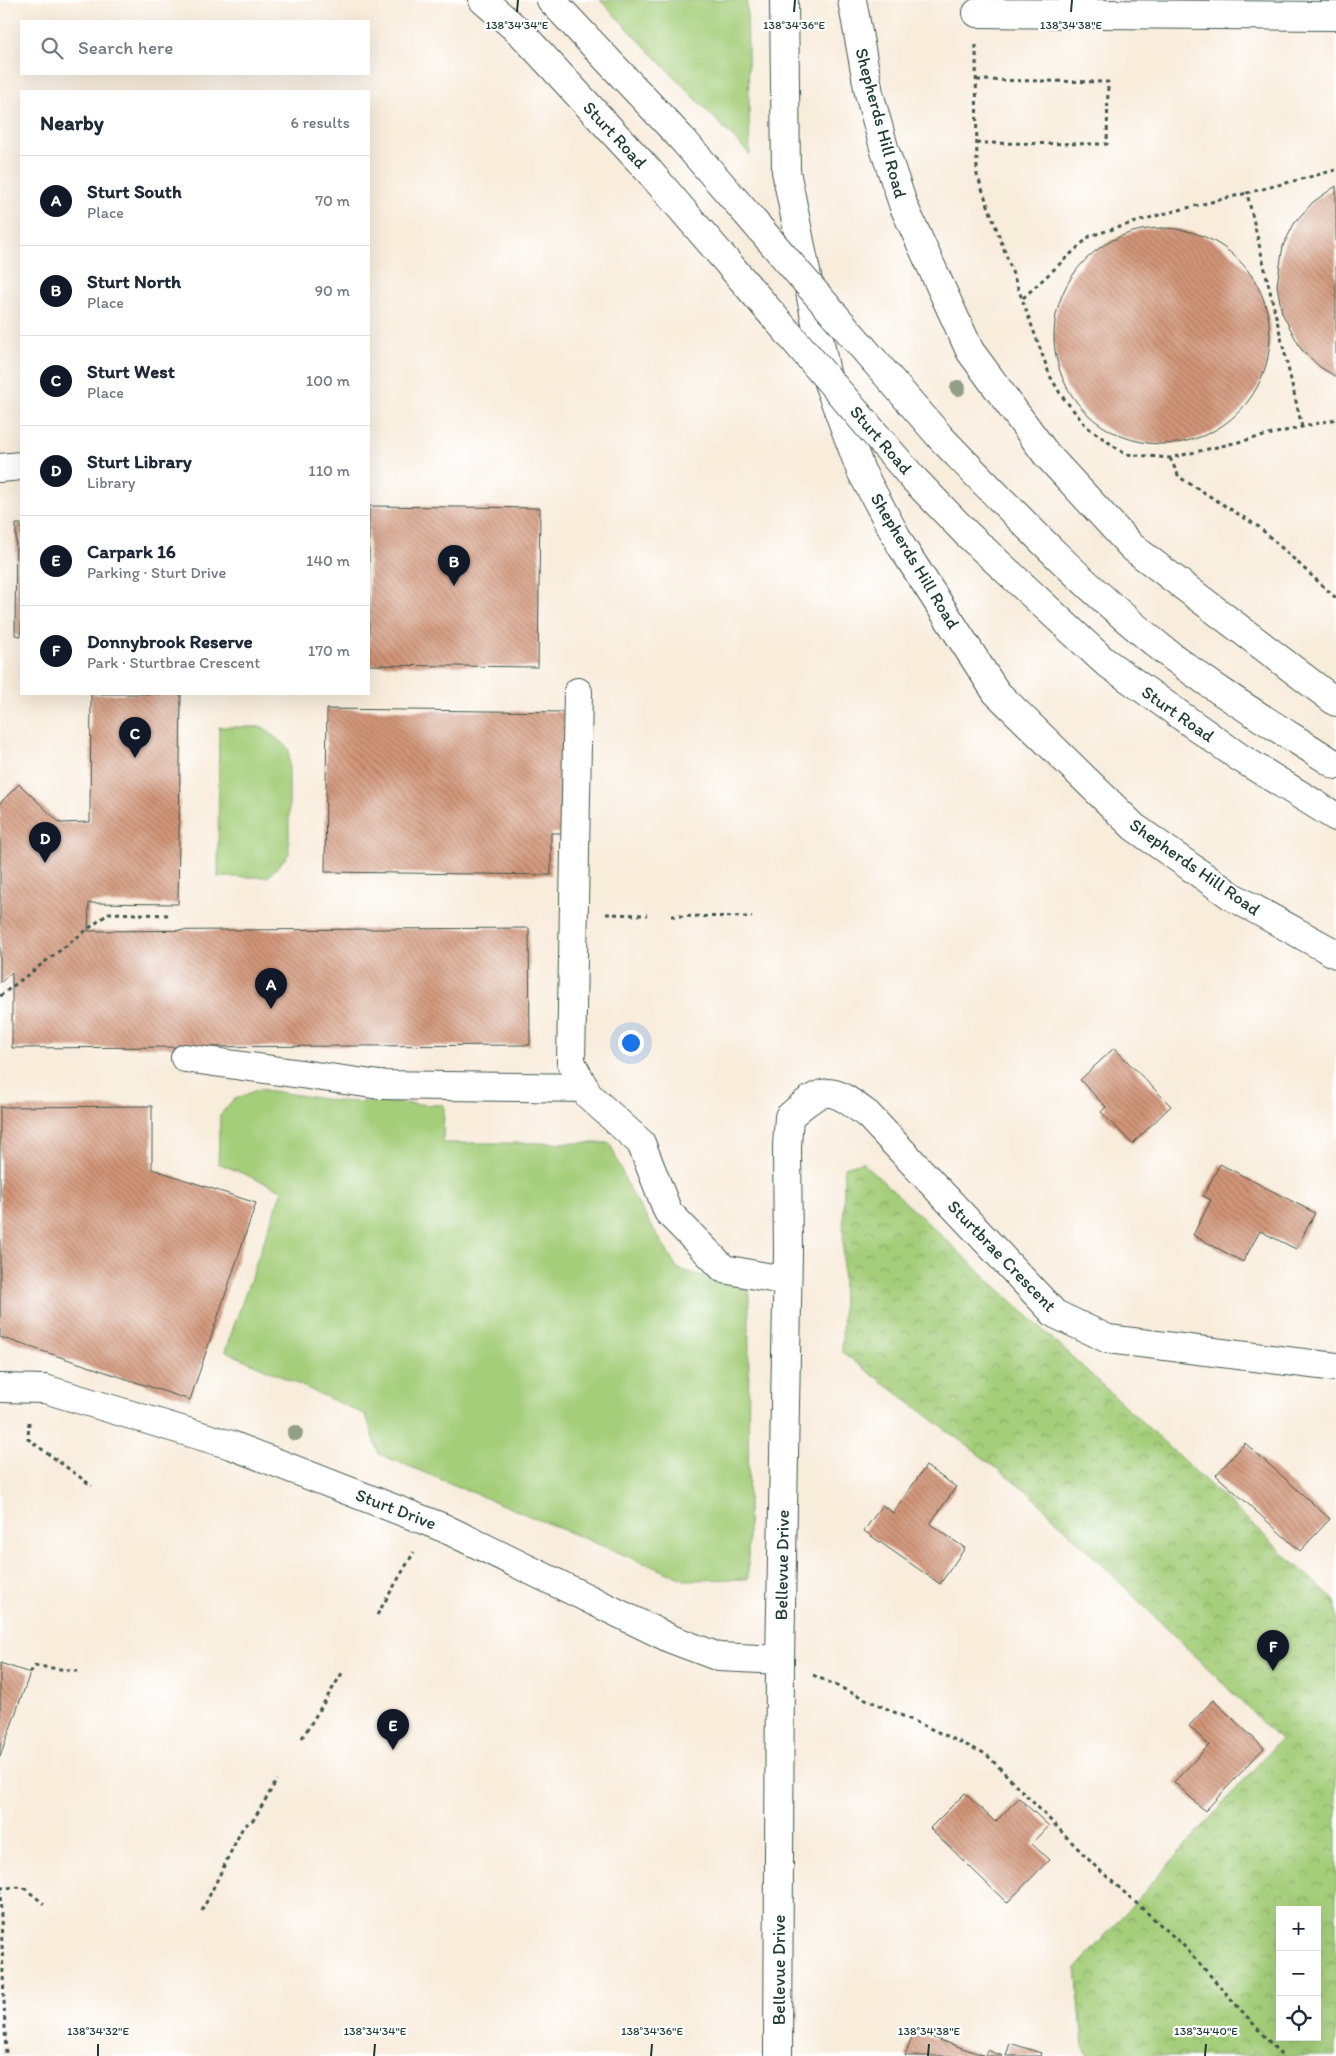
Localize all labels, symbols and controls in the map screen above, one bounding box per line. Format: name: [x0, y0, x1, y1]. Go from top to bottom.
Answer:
text: 138°34'34"E: [486, 18, 549, 32]
text: 138°34'36"E: [763, 18, 825, 32]
text: 138°34'38"E: [1040, 18, 1103, 32]
search box: [20, 20, 370, 75]
icon: search: [38, 34, 66, 62]
text: Search here: [78, 36, 173, 59]
street label: Shepherds Hill Road: [850, 45, 912, 201]
street label: Sturt Road: [578, 97, 652, 173]
text: Nearby: [40, 110, 104, 135]
text: 6 results: [290, 113, 350, 132]
text: Sturt South: [87, 180, 182, 203]
text: A: [51, 191, 61, 210]
text: 70 m: [315, 191, 350, 210]
text: Place: [87, 203, 124, 222]
text: Sturt North: [87, 270, 181, 293]
text: B: [51, 281, 61, 300]
text: 90 m: [315, 281, 350, 300]
text: Place: [87, 293, 124, 312]
text: Sturt West: [87, 360, 175, 383]
text: C: [51, 371, 61, 390]
text: 100 m: [306, 371, 350, 390]
text: Place: [87, 383, 124, 402]
street label: Sturt Road: [845, 401, 917, 479]
text: Sturt Library: [87, 450, 192, 473]
text: D: [51, 461, 61, 480]
text: 110 m: [308, 461, 350, 480]
text: Library: [87, 473, 135, 492]
street label: Shepherds Hill Road: [866, 489, 964, 633]
text: Carpark 16: [87, 540, 176, 563]
pin: B: [438, 545, 470, 586]
text: E: [52, 551, 60, 570]
text: 140 m: [306, 551, 350, 570]
text: Parking · Sturt Drive: [87, 563, 226, 582]
text: Donnybrook Reserve: [87, 630, 253, 653]
text: F: [52, 641, 60, 660]
text: 170 m: [308, 641, 350, 660]
text: Park · Sturtbrae Crescent: [87, 653, 260, 672]
street label: Sturt Road: [1137, 681, 1219, 747]
pin: C: [119, 717, 151, 758]
street label: Shepherds Hill Road: [1125, 814, 1265, 920]
pin: D: [29, 822, 61, 863]
pin: A: [255, 968, 287, 1009]
your location: [618, 1030, 644, 1056]
street label: Sturtbrae Crescent: [943, 1195, 1061, 1317]
street label: Sturt Drive: [353, 1484, 439, 1534]
street label: Bellevue Drive: [770, 1510, 794, 1620]
pin: F: [1257, 1630, 1289, 1671]
pin: E: [377, 1709, 409, 1750]
map controls: [1276, 1906, 1321, 2041]
button: +: [1276, 1906, 1321, 1951]
street label: Bellevue Drive: [768, 1915, 790, 2025]
button: −: [1276, 1951, 1321, 1996]
button: locate: [1276, 1996, 1321, 2041]
text: 138°34'32"E: [67, 2024, 129, 2038]
text: 138°34'34"E: [344, 2024, 407, 2038]
text: 138°34'36"E: [621, 2024, 683, 2038]
text: 138°34'38"E: [898, 2024, 961, 2038]
text: 138°34'40"E: [1174, 2024, 1238, 2038]

